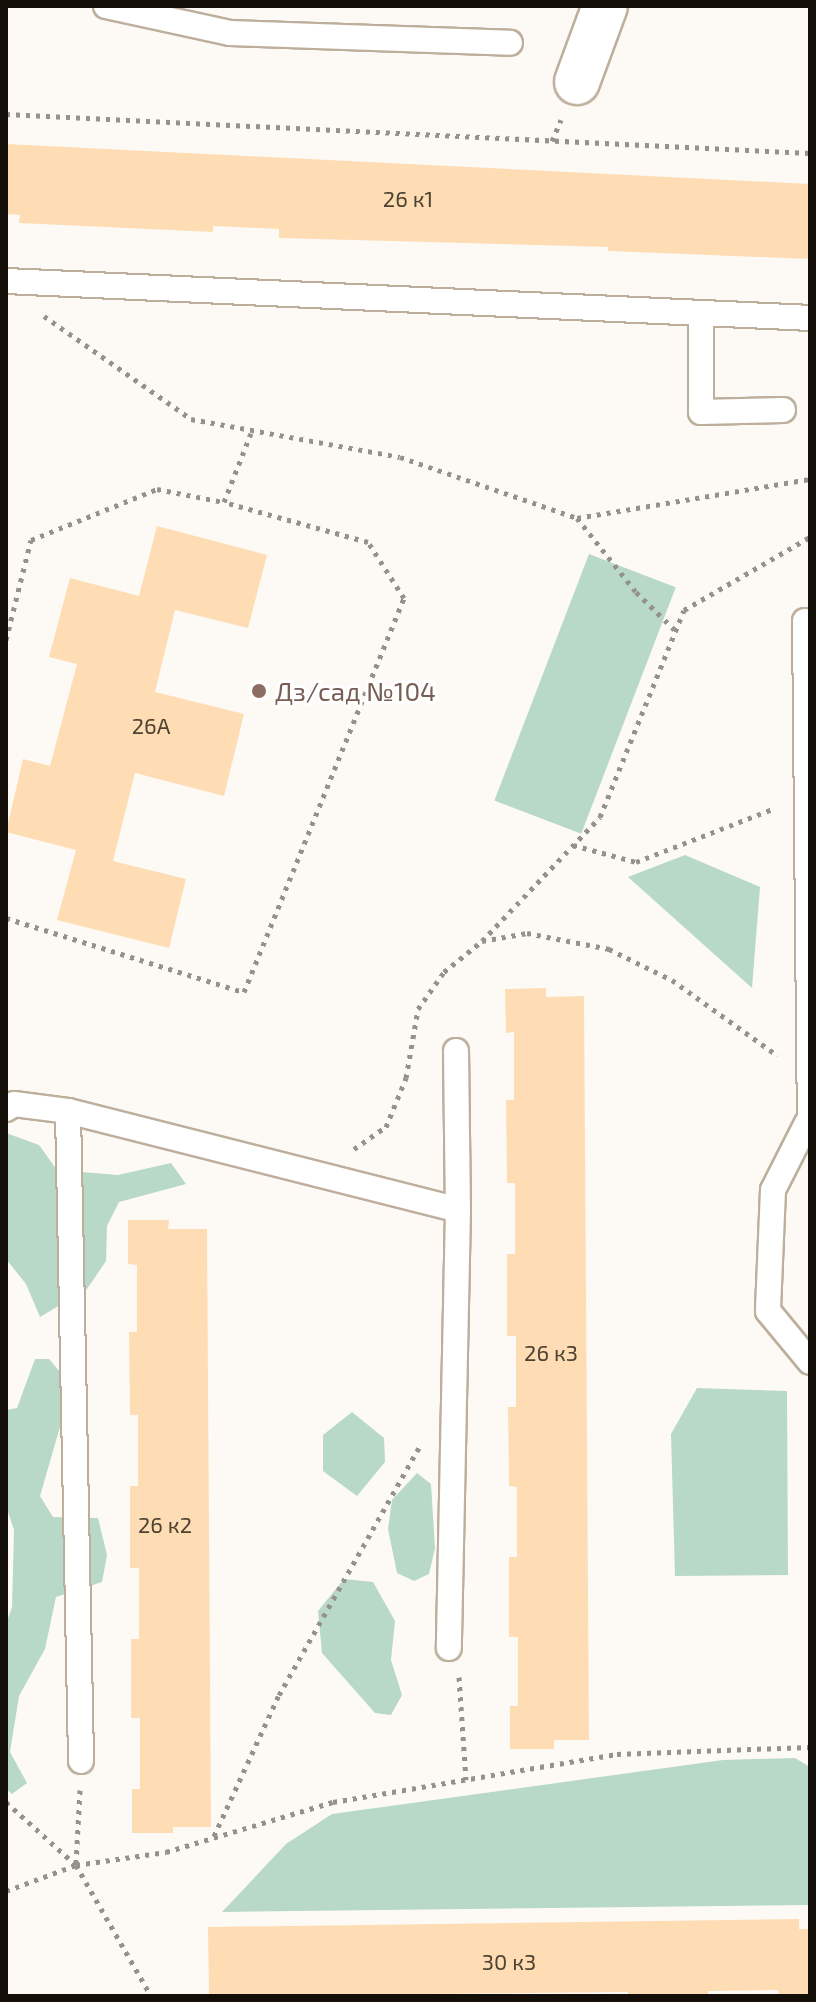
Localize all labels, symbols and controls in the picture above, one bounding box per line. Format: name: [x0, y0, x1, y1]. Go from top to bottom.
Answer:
house number: 26 к1: [383, 186, 433, 212]
place label: Дз/сад №104: [275, 675, 436, 707]
marker: Дз/сад №104: [250, 682, 268, 700]
house number: 26А: [132, 713, 170, 739]
house number: 26 к3: [524, 1340, 578, 1366]
house number: 26 к2: [138, 1512, 192, 1538]
house number: 30 к3: [482, 1949, 536, 1975]

